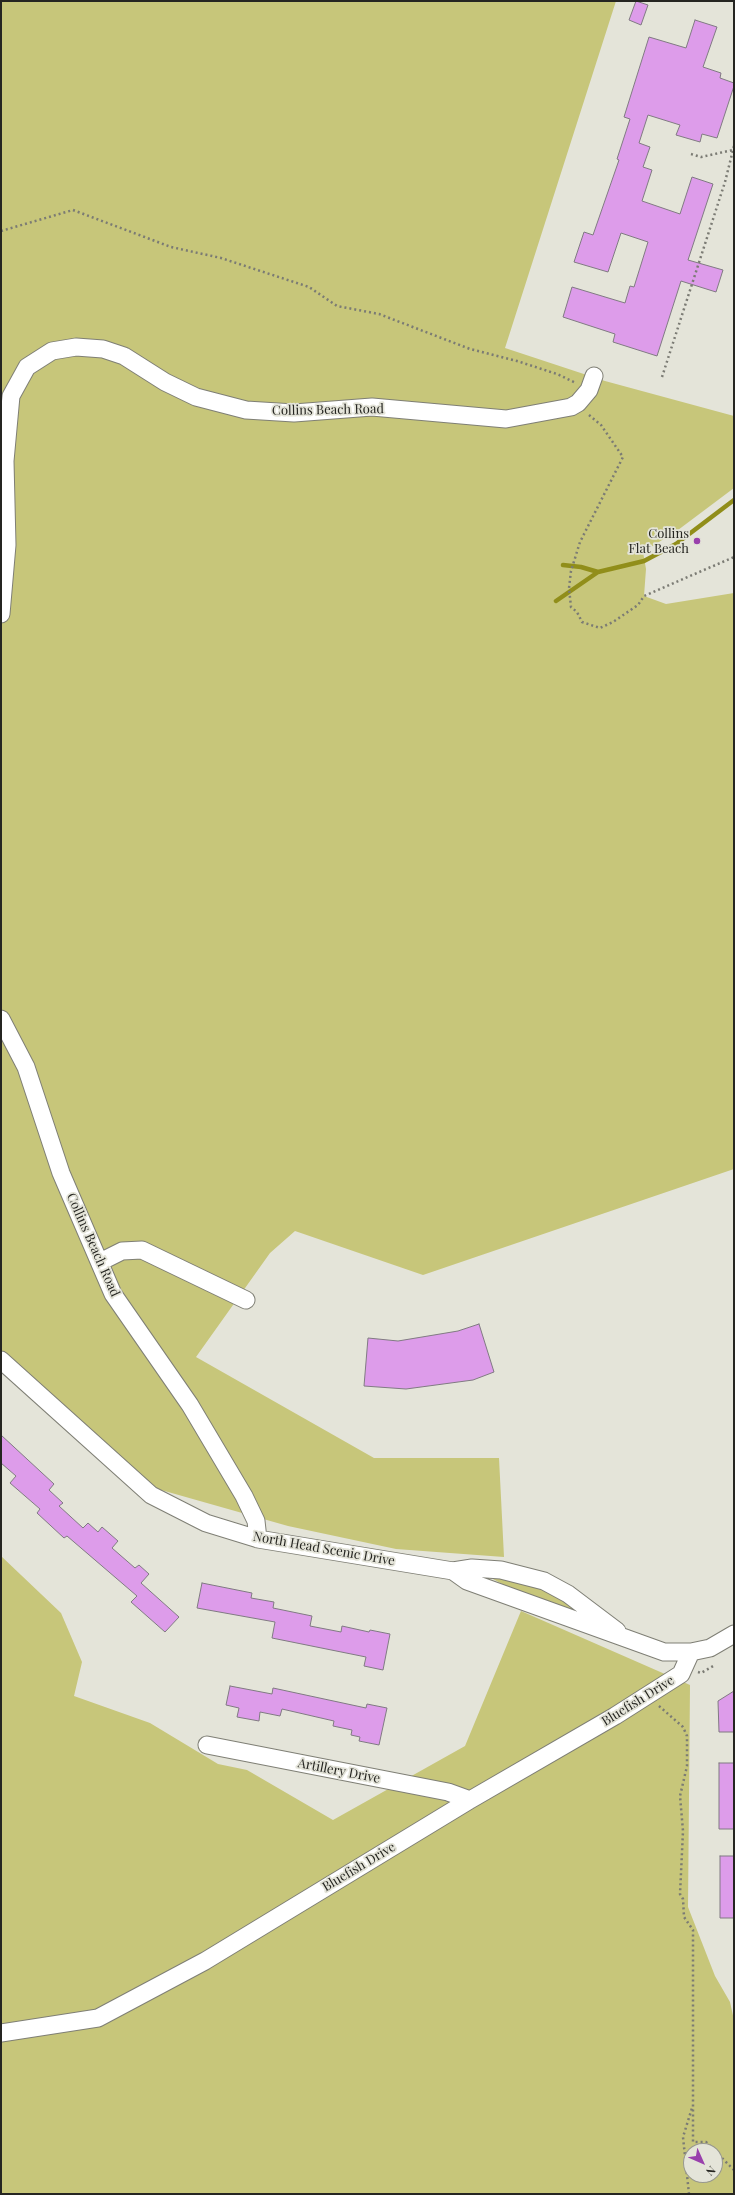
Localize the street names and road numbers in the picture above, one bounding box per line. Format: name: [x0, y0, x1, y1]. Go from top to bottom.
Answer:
street label: Collins Beach Road: [272, 401, 384, 419]
street label: Collins Beach Road: [63, 1191, 123, 1299]
street label: North Head Scenic Drive: [252, 1529, 396, 1569]
street label: Bluefish Drive: [599, 1673, 677, 1729]
street label: Artillery Drive: [296, 1755, 382, 1787]
street label: Bluefish Drive: [320, 1839, 398, 1895]

